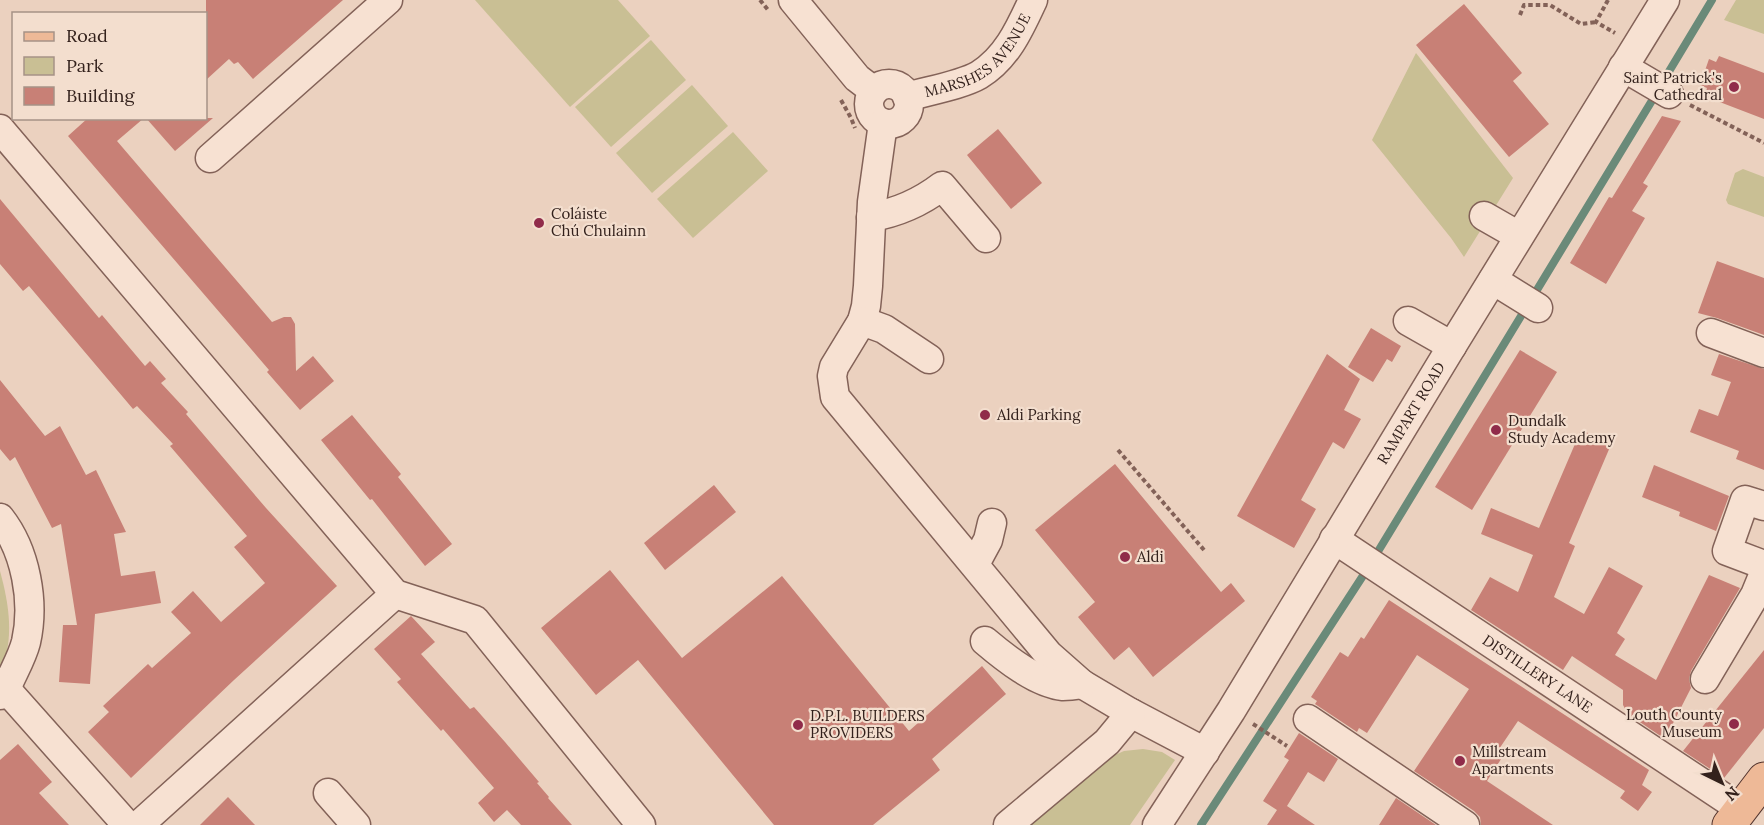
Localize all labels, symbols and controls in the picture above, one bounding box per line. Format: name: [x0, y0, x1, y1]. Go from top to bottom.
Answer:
street label: MARSHES AVENUE: [923, 10, 1034, 101]
legend: [12, 12, 207, 120]
text: Road: [66, 24, 108, 47]
text: Park: [66, 54, 104, 77]
place label: Saint Patrick's Cathedral: [1624, 68, 1722, 104]
marker: Saint Patrick's Cathedral: [1727, 80, 1741, 94]
text: Building: [66, 84, 136, 107]
place label: Coláiste Chú Chulainn: [551, 204, 646, 240]
marker: Coláiste Chú Chulainn: [532, 216, 546, 230]
street label: RAMPART ROAD: [1373, 358, 1449, 468]
place label: Aldi Parking: [996, 405, 1081, 424]
marker: Aldi Parking: [978, 408, 992, 422]
place label: Dundalk Study Academy: [1508, 411, 1615, 447]
marker: Dundalk Study Academy: [1489, 423, 1503, 437]
place label: Aldi: [1136, 547, 1164, 566]
marker: Aldi: [1118, 550, 1132, 564]
street label: DISTILLERY LANE: [1479, 630, 1596, 717]
place label: Louth County Museum: [1626, 705, 1722, 741]
place label: D.P.L. BUILDERS PROVIDERS: [810, 706, 925, 742]
marker: Louth County Museum: [1727, 717, 1741, 731]
marker: D.P.L. BUILDERS PROVIDERS: [791, 718, 805, 732]
place label: Millstream Apartments: [1471, 742, 1554, 778]
north arrow: [1692, 753, 1752, 813]
marker: Millstream Apartments: [1453, 754, 1467, 768]
text: N: [1721, 782, 1744, 806]

